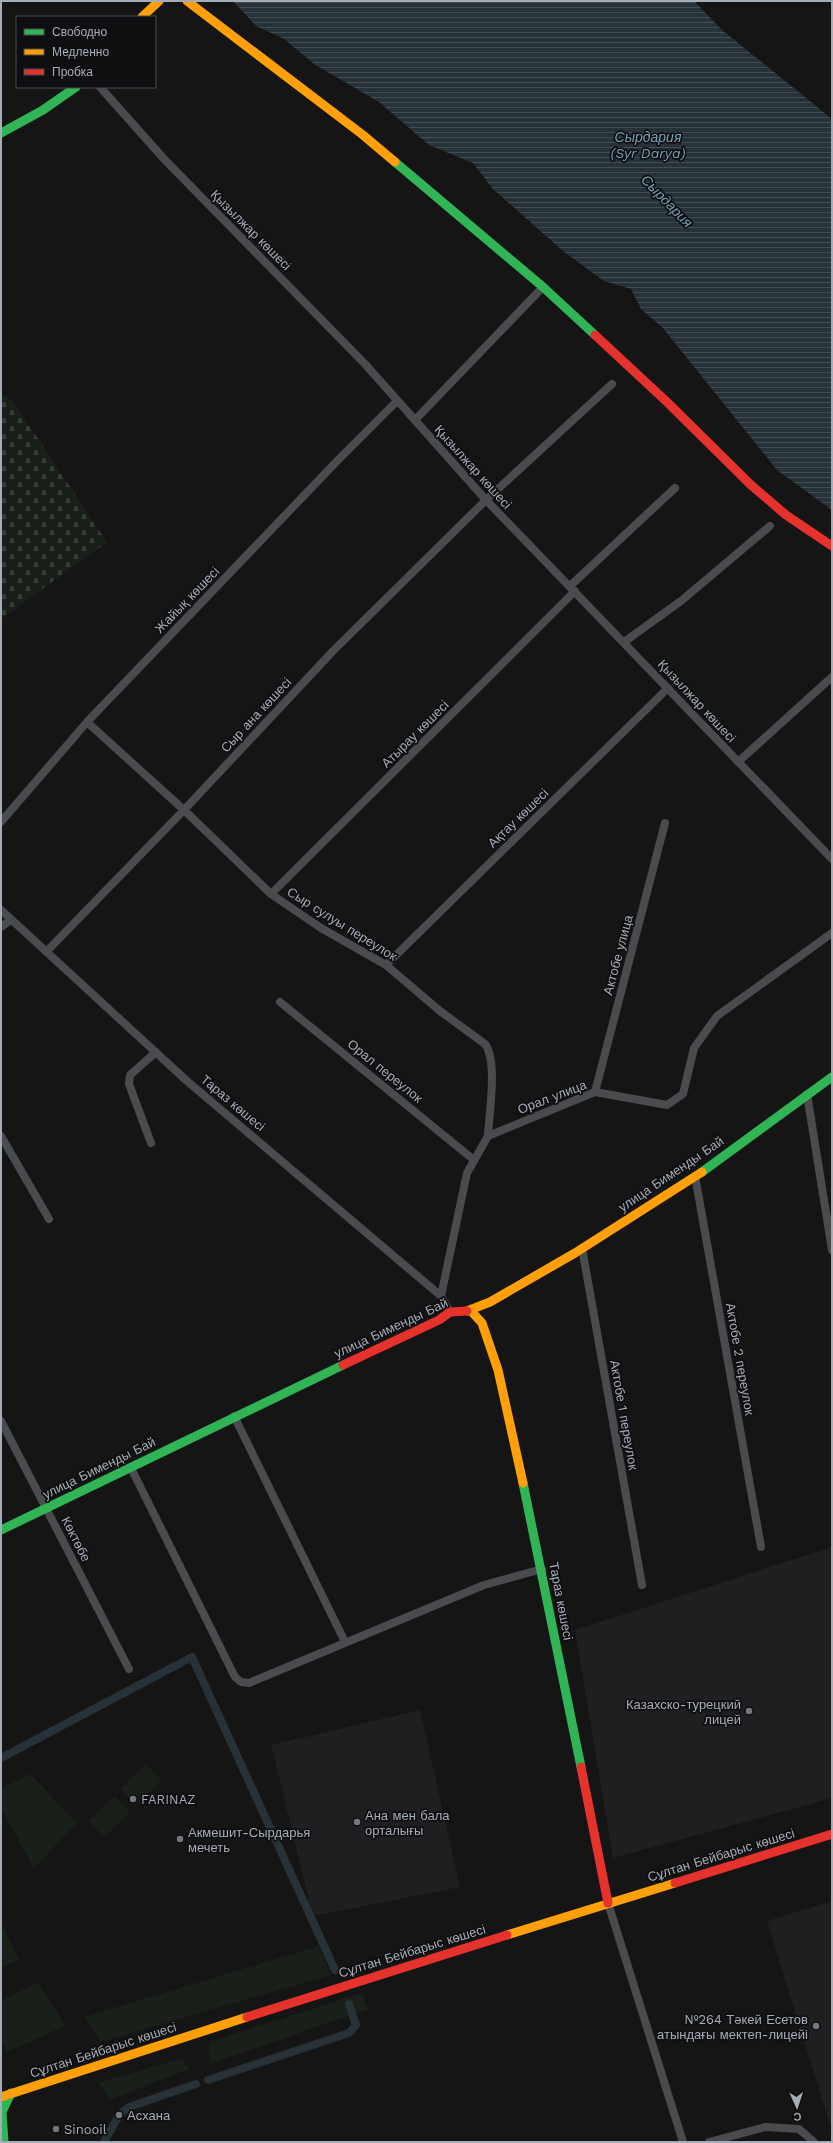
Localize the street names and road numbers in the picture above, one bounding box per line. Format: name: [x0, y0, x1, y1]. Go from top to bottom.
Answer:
street label: Қызылжар көшесі: [208, 187, 294, 273]
street label: Қызылжар көшесі: [432, 422, 515, 512]
street label: Жайық көшесі: [152, 564, 222, 636]
street label: Қызылжар көшесі: [655, 657, 739, 745]
street label: Сыр ана көшесі: [218, 675, 294, 755]
street label: Атырау көшесі: [378, 697, 452, 771]
street label: Ақтау көшесі: [485, 785, 551, 851]
street label: Сыр сулуы переулок: [284, 884, 400, 964]
street label: Актобе улица: [600, 913, 636, 997]
street label: Орал переулок: [345, 1036, 426, 1106]
street label: Тараз көшесі: [198, 1072, 268, 1134]
street label: Орал улица: [516, 1077, 589, 1117]
street label: улица Бименды Бай: [616, 1133, 726, 1215]
street label: улица Бименды Бай: [332, 1295, 450, 1361]
street label: Актобе 2 переулок: [723, 1302, 757, 1417]
street label: Актобе 1 переулок: [607, 1359, 641, 1471]
street label: улица Бименды Бай: [40, 1434, 158, 1502]
street label: Көктөбе: [58, 1514, 94, 1564]
street label: Тараз көшесі: [546, 1561, 576, 1641]
street label: Сұлтан Бейбарыс көшесі: [646, 1825, 796, 1885]
street label: Сұлтан Бейбарыс көшесі: [337, 1921, 487, 1981]
street label: Сұлтан Бейбарыс көшесі: [28, 2019, 178, 2081]

